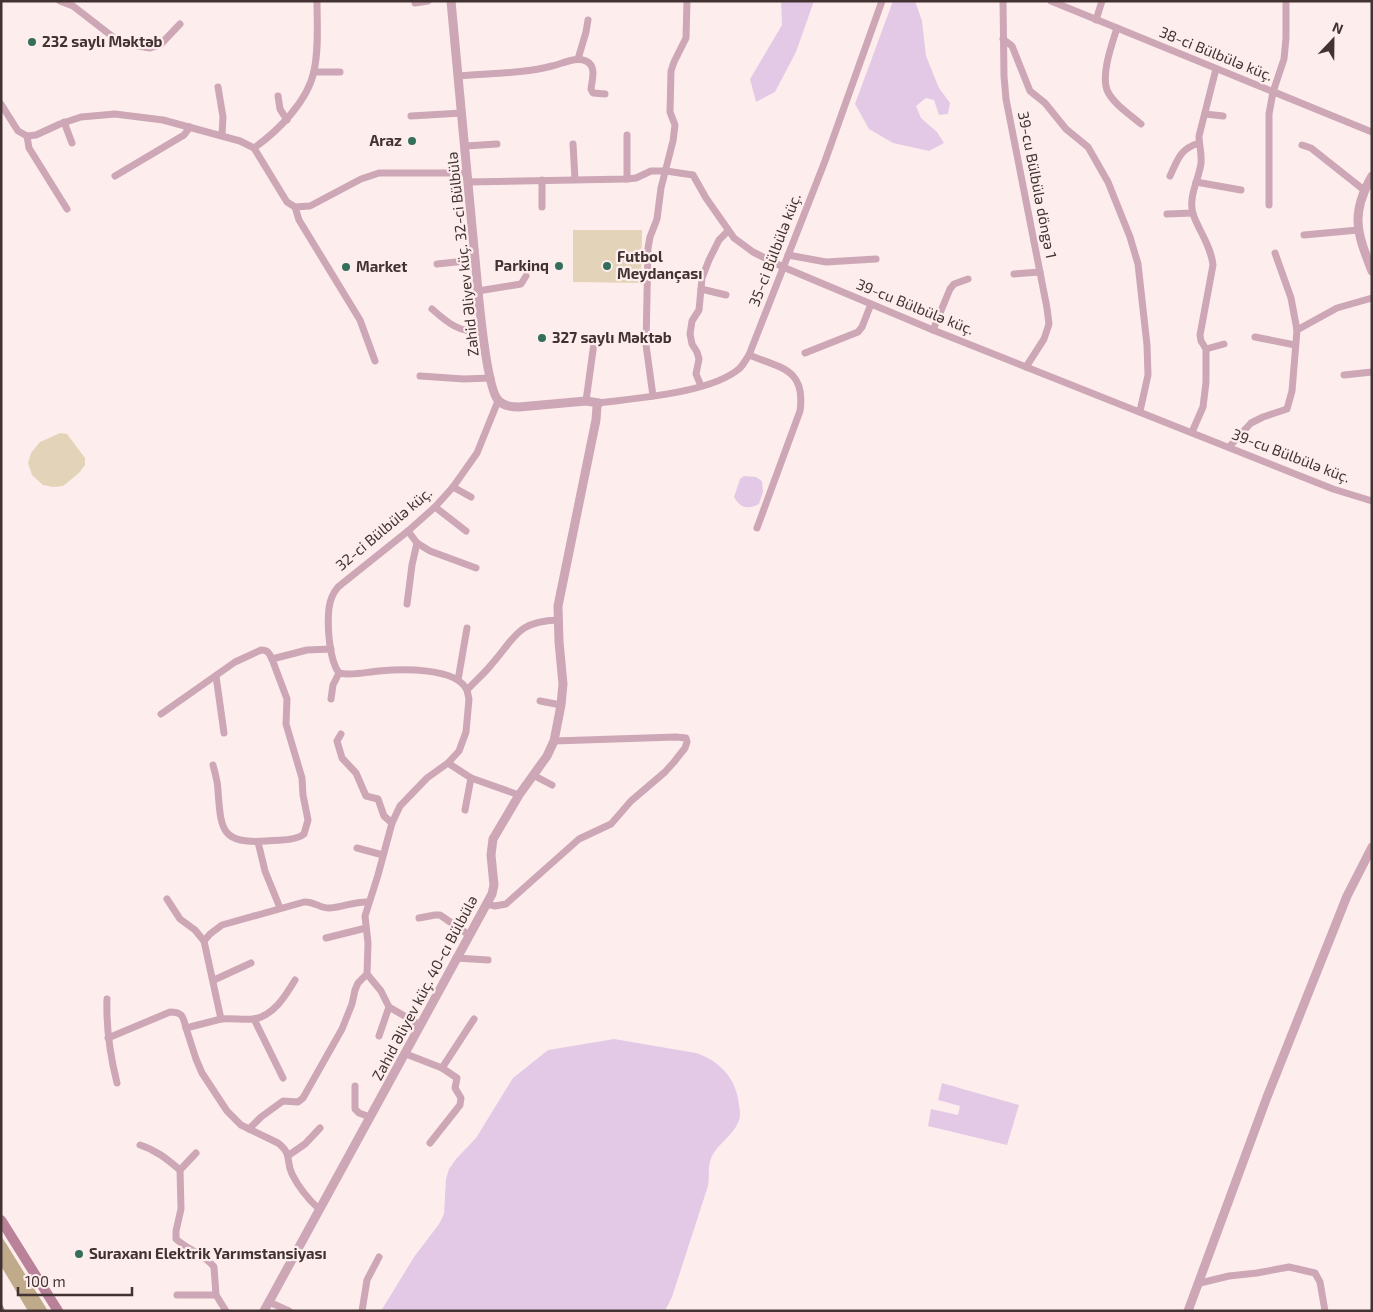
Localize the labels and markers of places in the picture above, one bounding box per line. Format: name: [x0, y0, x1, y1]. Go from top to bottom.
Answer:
place label: 232 saylı Məktəb: [42, 32, 163, 51]
marker: 232 saylı Məktəb: [26, 36, 38, 48]
place label: Araz: [369, 131, 402, 149]
marker: Araz: [406, 135, 418, 147]
place label: Futbol Meydançası: [617, 247, 702, 284]
place label: Parkinq: [494, 256, 549, 274]
place label: Market: [356, 257, 407, 275]
marker: Parkinq: [553, 260, 565, 272]
marker: Futbol Meydançası: [601, 260, 613, 272]
marker: Market: [340, 261, 352, 273]
place label: 327 saylı Məktəb: [552, 328, 672, 347]
marker: 327 saylı Məktəb: [536, 332, 548, 344]
place label: Suraxanı Elektrik Yarımstansiyası: [89, 1244, 327, 1263]
marker: Suraxanı Elektrik Yarımstansiyası: [73, 1248, 85, 1260]

